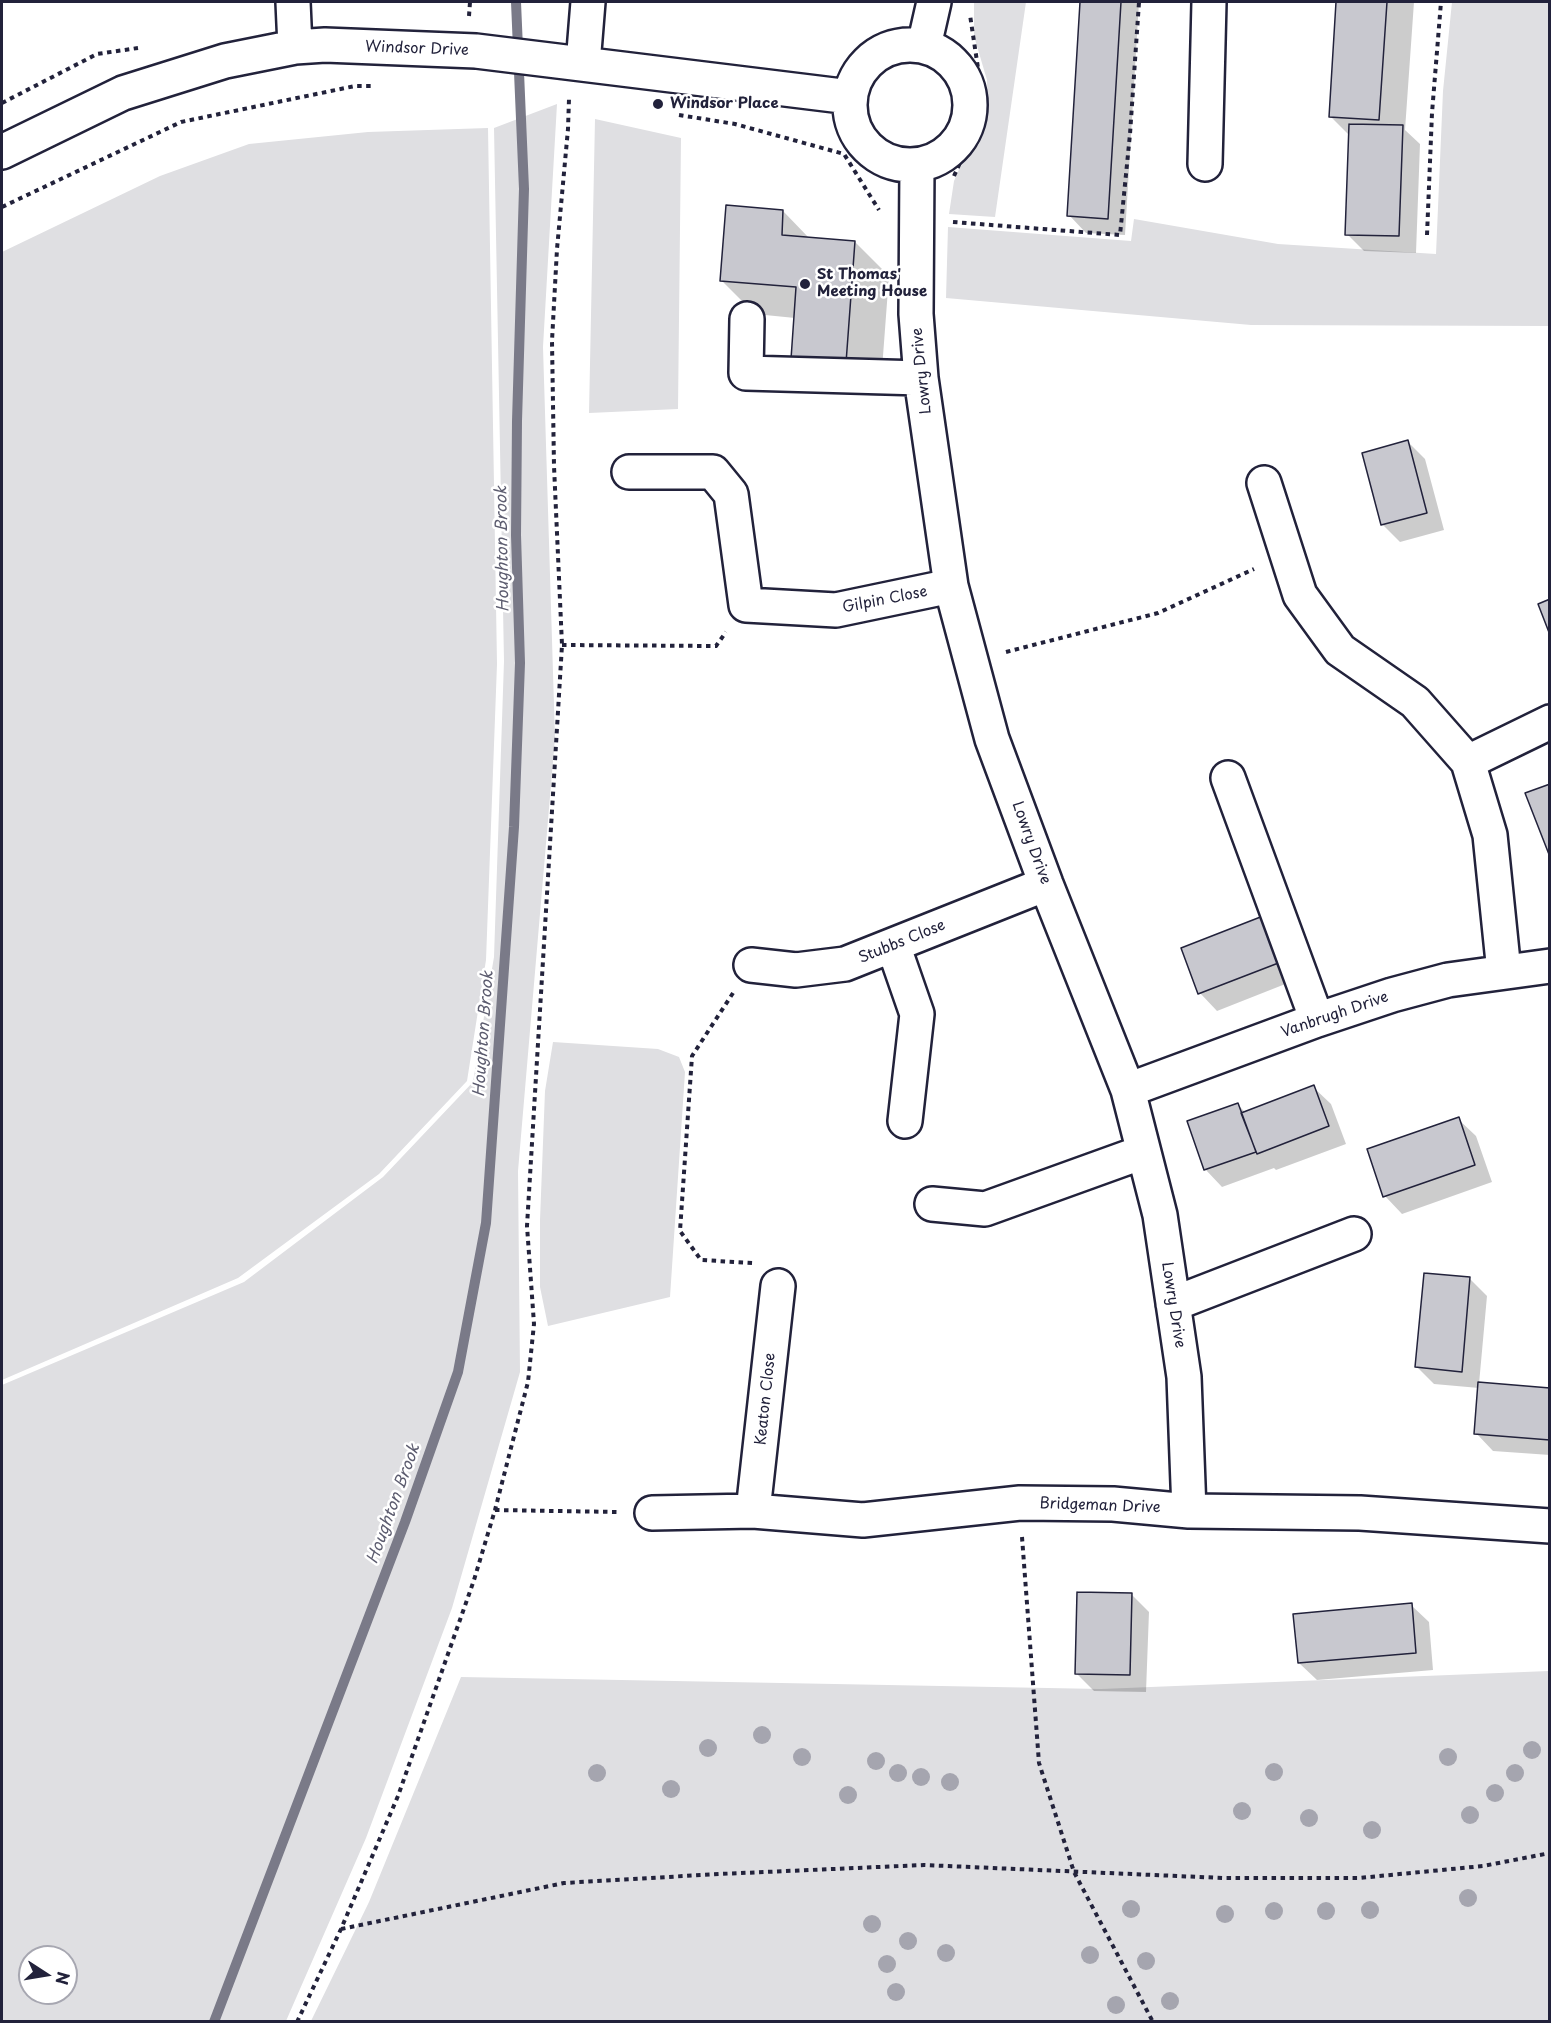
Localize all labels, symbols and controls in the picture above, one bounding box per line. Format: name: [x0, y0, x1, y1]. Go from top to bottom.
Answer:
street label: Windsor Drive: [365, 38, 469, 60]
place label: Windsor Place: [670, 95, 779, 113]
marker: Windsor Place: [651, 97, 665, 111]
place label: St Thomas' Meeting House: [817, 266, 927, 301]
marker: St Thomas' Meeting House: [798, 277, 812, 291]
street label: Lowry Drive: [909, 327, 935, 415]
water label: Houghton Brook: [492, 486, 514, 612]
street label: Gilpin Close: [841, 583, 929, 617]
street label: Lowry Drive: [1008, 799, 1054, 887]
street label: Stubbs Close: [856, 916, 948, 968]
water label: Houghton Brook: [470, 970, 498, 1098]
street label: Vanbrugh Drive: [1279, 988, 1391, 1042]
street label: Lowry Drive: [1157, 1261, 1189, 1349]
street label: Keaton Close: [752, 1352, 780, 1446]
water label: Houghton Brook: [363, 1441, 425, 1567]
street label: Bridgeman Drive: [1039, 1495, 1161, 1517]
north arrow: [18, 1945, 78, 2005]
text: N: [51, 1970, 77, 1987]

